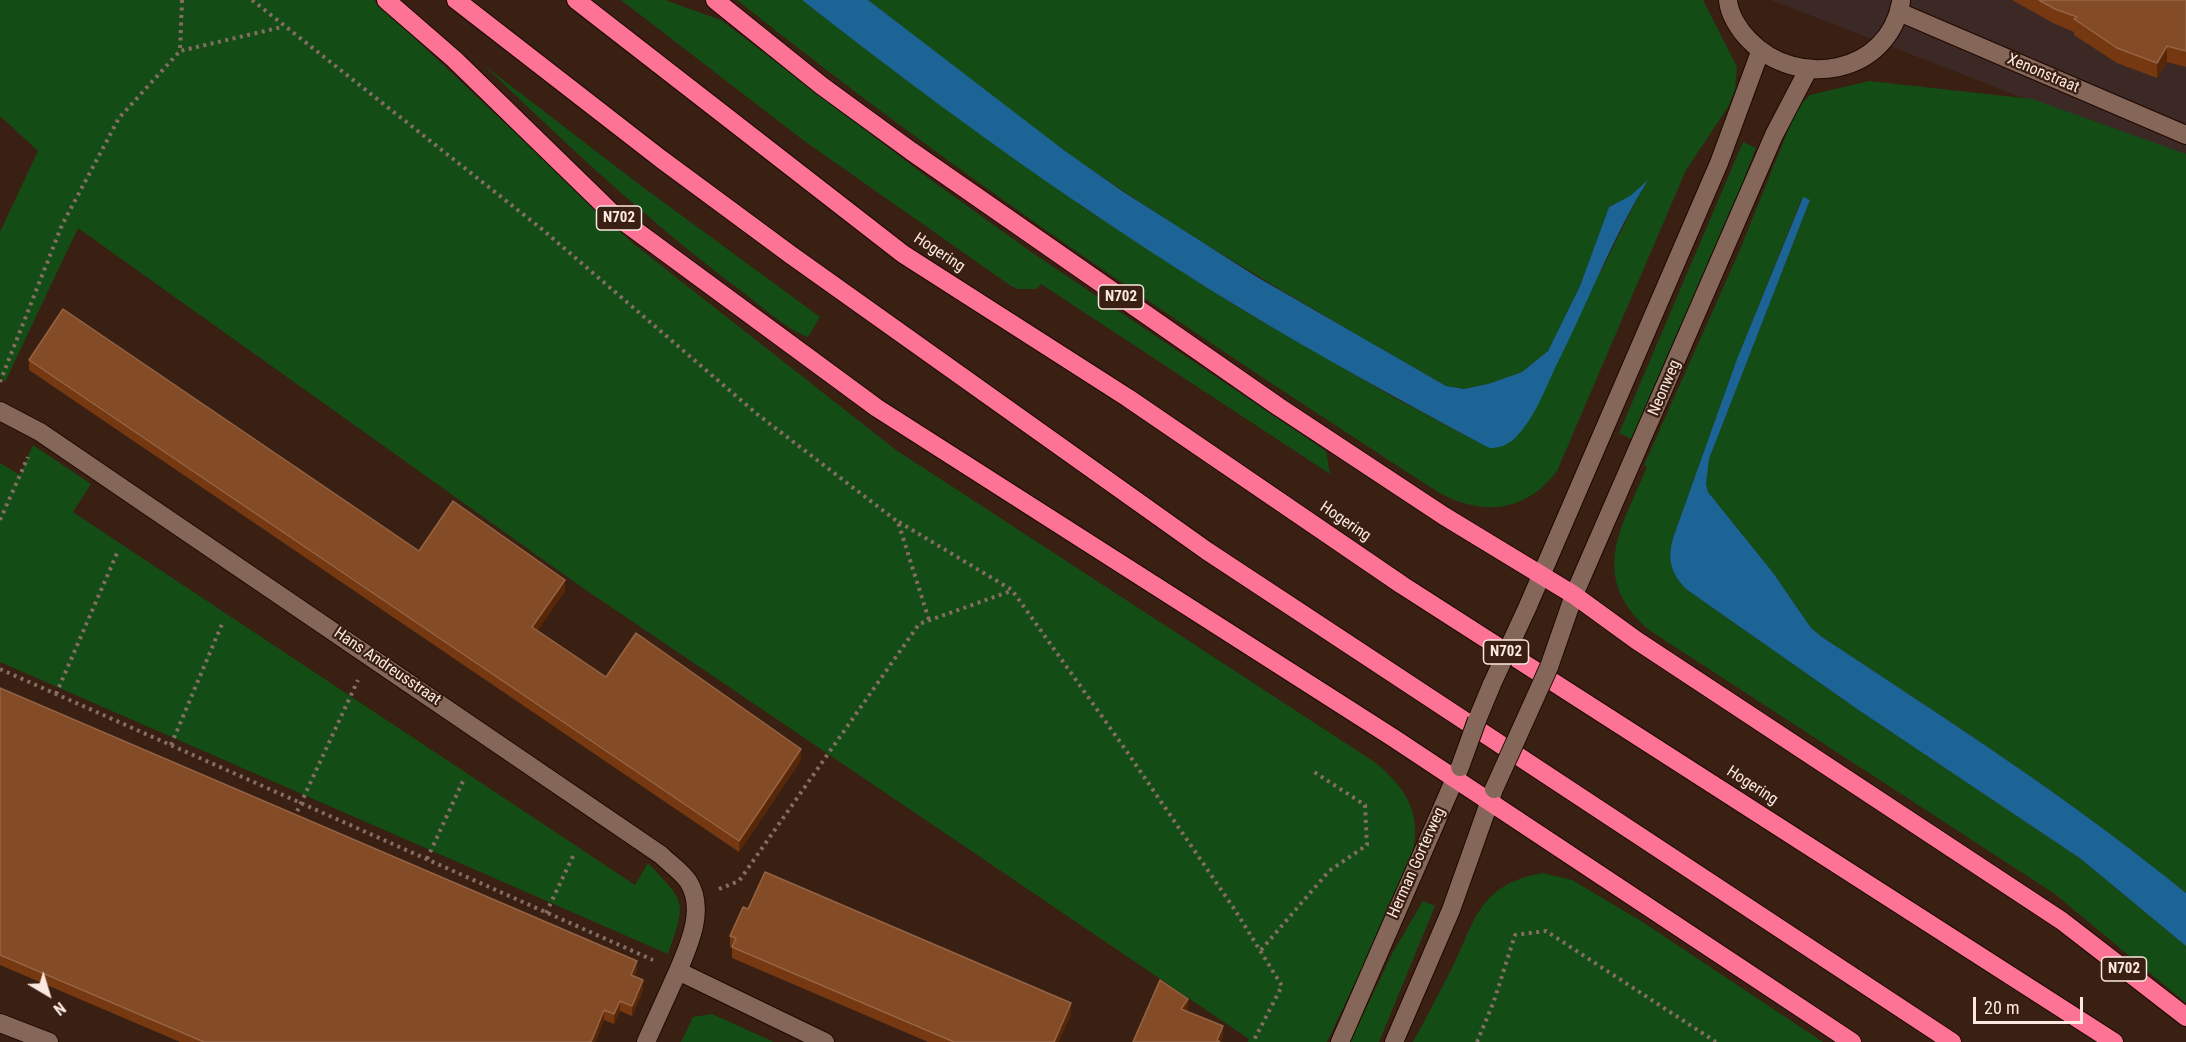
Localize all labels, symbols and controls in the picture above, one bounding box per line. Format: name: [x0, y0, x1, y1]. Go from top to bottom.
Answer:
street label: Xenonstraat: [2004, 50, 2082, 98]
road number: N702: [596, 206, 642, 230]
street label: Hogering: [910, 229, 968, 277]
road number: N702: [1098, 285, 1144, 309]
street label: Neonweg: [1645, 357, 1685, 419]
street label: Hogering: [1316, 498, 1374, 546]
street label: Hans Andreusstraat: [330, 624, 444, 710]
road number: N702: [1484, 640, 1528, 664]
street label: Hogering: [1723, 762, 1781, 810]
street label: Herman Gorterweg: [1384, 805, 1450, 921]
road number: N702: [2102, 957, 2146, 981]
north arrow: [18, 964, 78, 1024]
scale bar: [1976, 985, 2086, 1023]
text: 20 m: [1984, 997, 2019, 1018]
text: N: [50, 998, 69, 1019]

